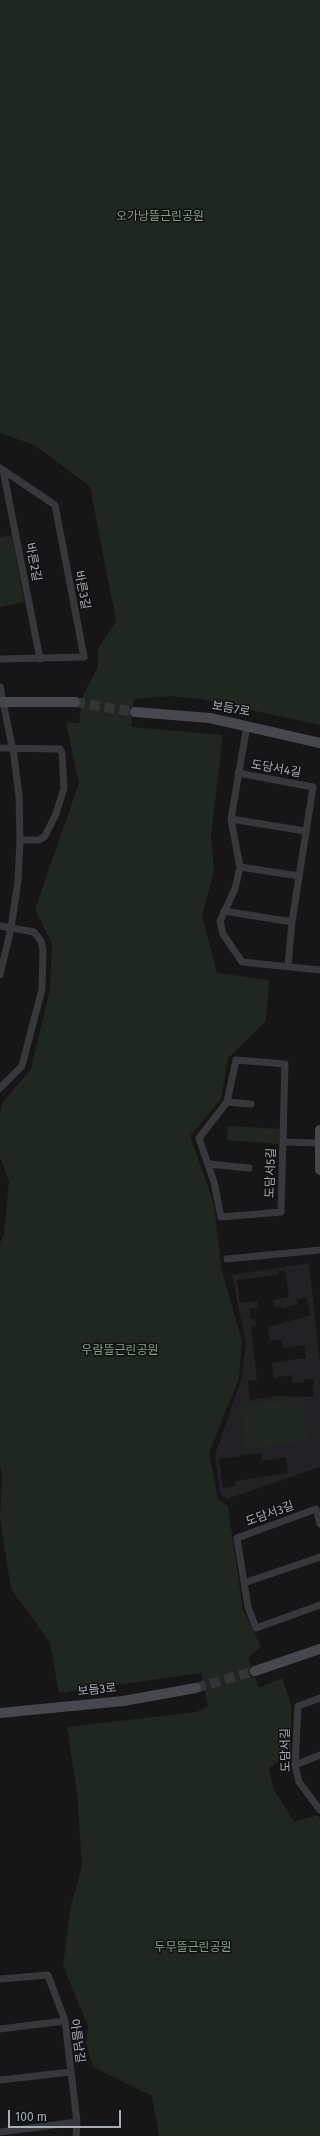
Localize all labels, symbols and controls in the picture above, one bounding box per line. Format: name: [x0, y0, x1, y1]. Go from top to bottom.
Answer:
park label: 오가낭뜰근린공원: [116, 210, 204, 224]
street label: 바른2길: [22, 541, 44, 583]
street label: 바른3길: [71, 569, 93, 611]
street label: 보듬7로: [211, 699, 251, 719]
street label: 도담서4길: [250, 758, 302, 780]
street label: 도담서5길: [263, 1148, 279, 1198]
park label: 우람뜰근린공원: [81, 1344, 159, 1358]
street label: 도담서3길: [244, 1499, 296, 1529]
street label: 보듬3로: [77, 1681, 117, 1699]
street label: 도담서길: [278, 1728, 294, 1772]
park label: 두무뜰근린공원: [154, 1941, 232, 1955]
street label: 아름남길: [67, 2018, 87, 2064]
scale bar: [10, 2102, 123, 2128]
text: 100 m: [15, 2110, 47, 2124]

